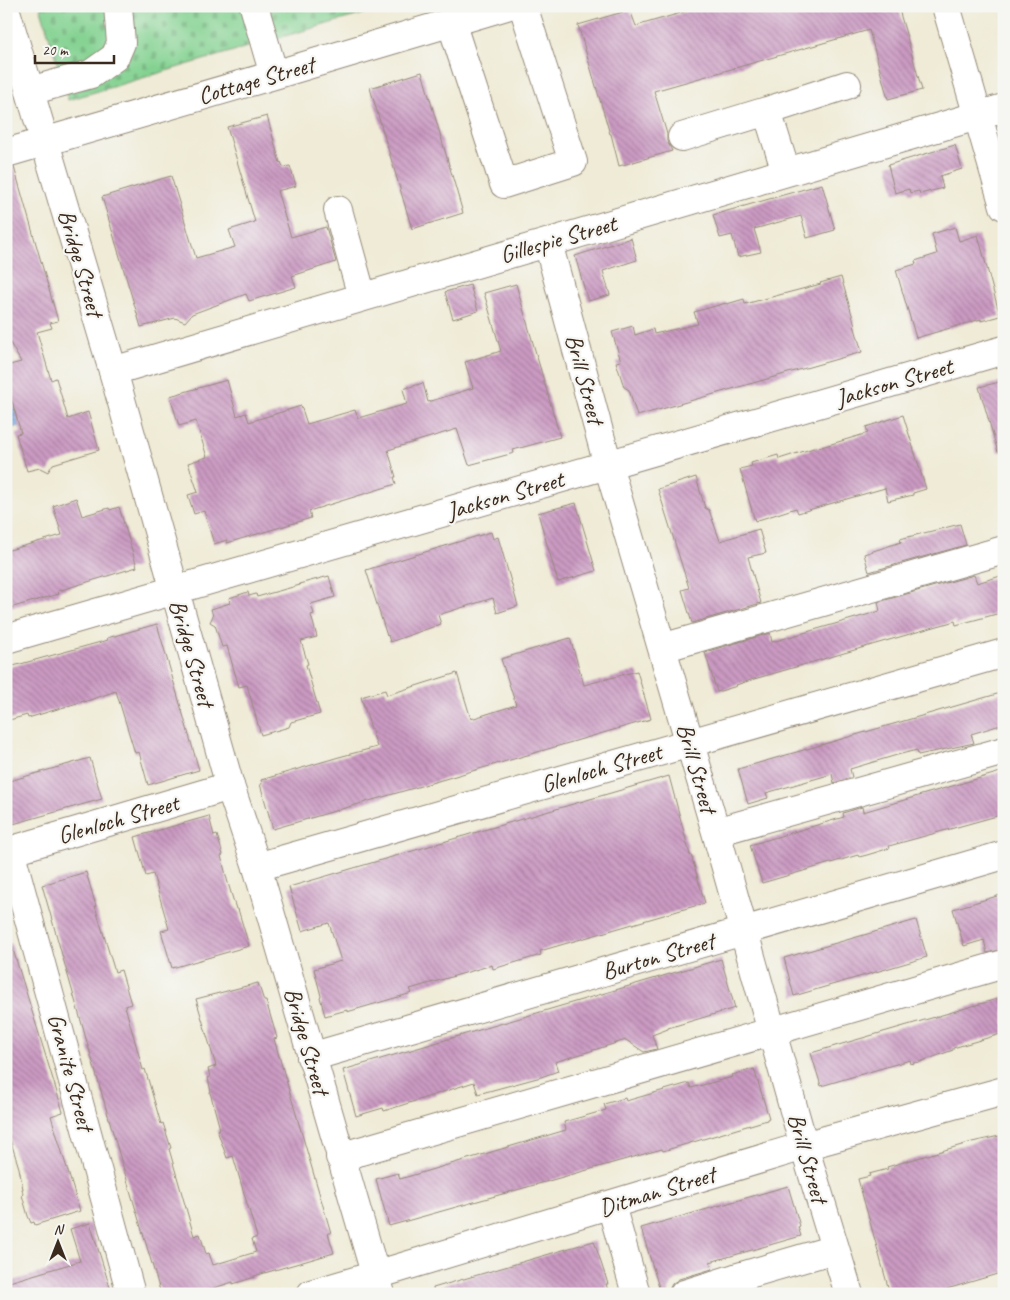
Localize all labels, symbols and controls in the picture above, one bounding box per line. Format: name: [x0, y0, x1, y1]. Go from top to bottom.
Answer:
scale bar: [35, 32, 114, 64]
text: 20 m: [42, 41, 69, 60]
street label: Cottage Street: [194, 48, 321, 111]
street label: Bridge Street: [51, 206, 111, 323]
street label: Gillespie Street: [496, 208, 622, 270]
street label: Brill Street: [559, 331, 612, 430]
street label: Jackson Street: [831, 350, 958, 413]
street label: Jackson Street: [442, 463, 569, 526]
street label: Bridge Street: [162, 596, 222, 713]
street label: Brill Street: [670, 720, 725, 819]
street label: Glenloch Street: [537, 736, 667, 800]
street label: Glenloch Street: [54, 787, 184, 851]
street label: Burton Street: [598, 925, 720, 986]
street label: Bridge Street: [277, 984, 337, 1101]
street label: Granite Street: [41, 1010, 102, 1137]
street label: Brill Street: [781, 1110, 836, 1209]
street label: Ditman Street: [595, 1158, 722, 1223]
north arrow: [32, 1218, 82, 1268]
text: N: [54, 1221, 65, 1238]

